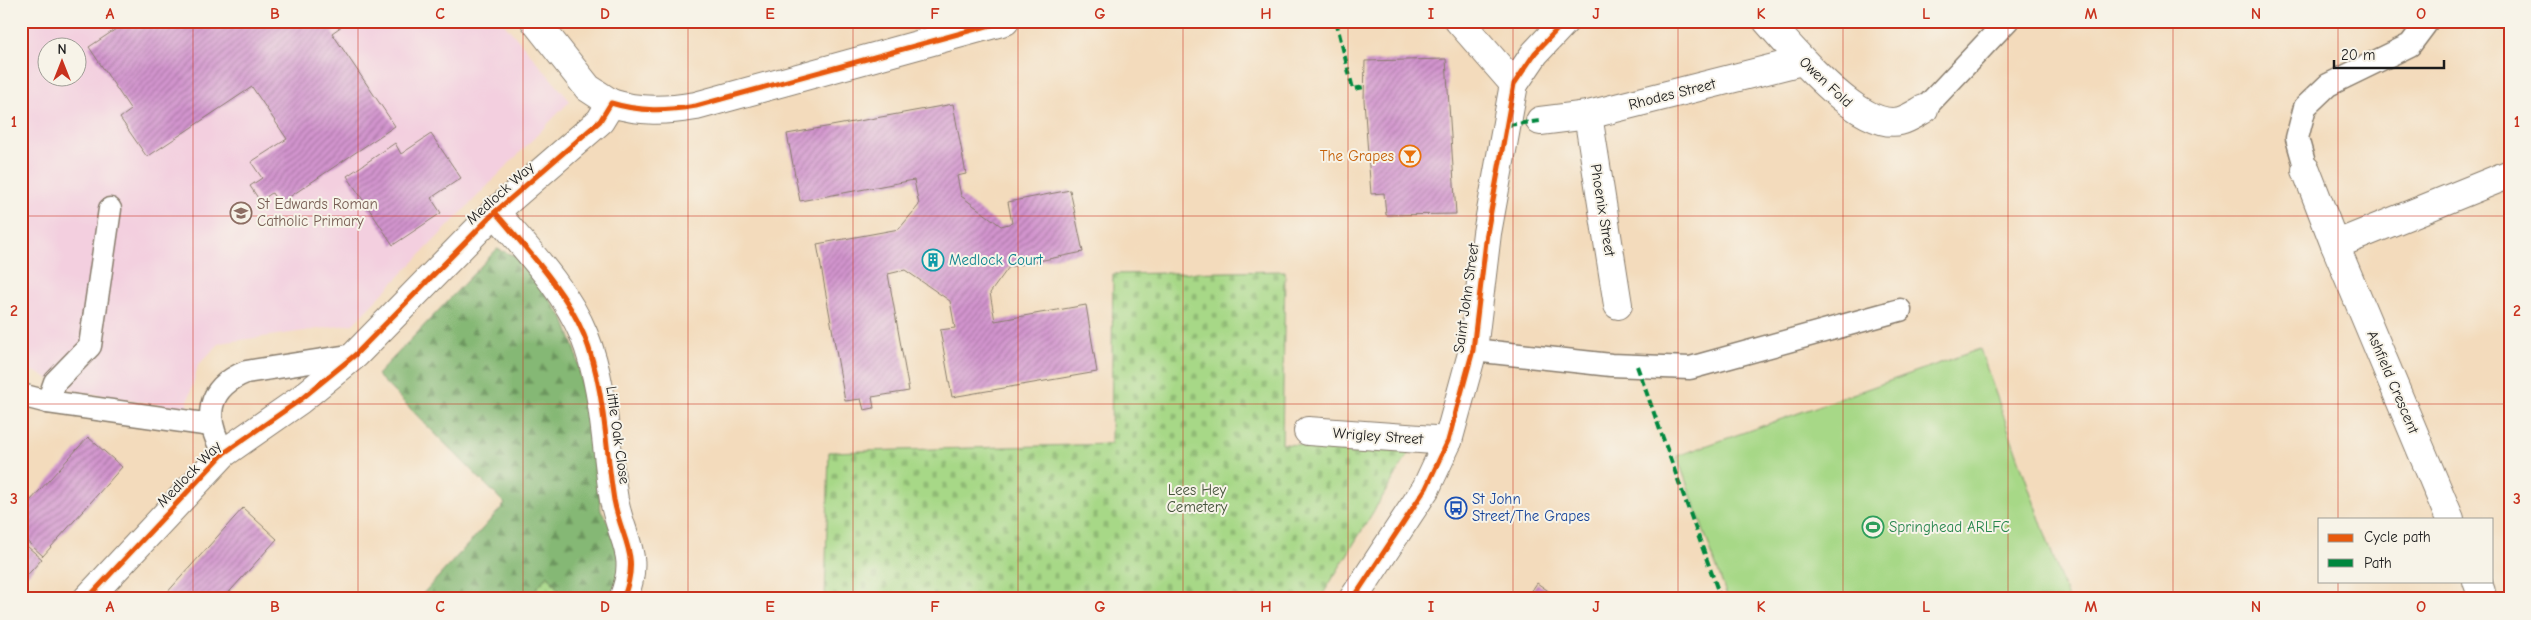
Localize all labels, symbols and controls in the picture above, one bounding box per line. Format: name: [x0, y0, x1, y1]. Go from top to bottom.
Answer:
text: A: [106, 5, 115, 23]
text: B: [270, 5, 280, 23]
text: C: [435, 5, 445, 23]
text: D: [600, 5, 610, 23]
text: E: [765, 5, 775, 23]
text: F: [930, 5, 940, 23]
text: G: [1094, 5, 1106, 23]
text: H: [1260, 5, 1272, 23]
text: I: [1428, 5, 1434, 23]
text: J: [1592, 5, 1600, 23]
text: K: [1756, 5, 1766, 23]
text: L: [1922, 5, 1930, 23]
text: M: [2085, 5, 2098, 23]
text: N: [2251, 5, 2261, 23]
text: O: [2416, 5, 2426, 23]
north arrow: [38, 38, 88, 88]
scale bar: [2334, 38, 2444, 70]
text: N: [57, 41, 67, 58]
text: 20 m: [2341, 46, 2375, 64]
street label: Owen Fold: [1796, 53, 1856, 111]
street label: Rhodes Street: [1627, 74, 1718, 114]
text: 1: [11, 113, 17, 131]
text: 1: [2514, 113, 2520, 131]
bar icon: The Grapes: [1398, 144, 1422, 168]
place label: The Grapes: [1320, 147, 1394, 165]
street label: Medlock Way: [462, 158, 538, 228]
street label: Phoenix Street: [1587, 163, 1619, 258]
place label: St Edwards Roman Catholic Primary: [257, 195, 378, 230]
school or university icon: St Edwards Roman Catholic Primary: [229, 201, 253, 225]
street label: Saint John Street: [1449, 241, 1483, 354]
building icon: Medlock Court: [921, 248, 945, 272]
place label: Medlock Court: [949, 251, 1044, 269]
text: 2: [10, 302, 18, 320]
text: 2: [2513, 302, 2521, 320]
street label: Ashfield Crescent: [2363, 328, 2423, 437]
street label: Little Oak Close: [602, 385, 634, 486]
street label: Wrigley Street: [1332, 424, 1424, 448]
street label: Medlock Way: [153, 437, 225, 511]
park label: Lees Hey Cemetery: [1167, 481, 1228, 516]
text: 3: [10, 490, 18, 508]
place label: St John Street/The Grapes: [1472, 490, 1590, 525]
text: 3: [2513, 490, 2521, 508]
bus stop icon: St John Street/The Grapes: [1444, 496, 1468, 520]
sports icon: Springhead ARLFC: [1861, 515, 1885, 539]
place label: Springhead ARLFC: [1889, 518, 2010, 536]
legend: [2318, 518, 2494, 582]
text: Cycle path: [2364, 528, 2431, 546]
text: Path: [2364, 554, 2392, 572]
text: A: [106, 598, 115, 616]
text: B: [270, 598, 280, 616]
text: C: [435, 598, 445, 616]
text: D: [600, 598, 610, 616]
text: E: [765, 598, 775, 616]
text: F: [930, 598, 940, 616]
text: G: [1094, 598, 1106, 616]
text: H: [1260, 598, 1272, 616]
text: I: [1428, 598, 1434, 616]
text: J: [1592, 598, 1600, 616]
text: K: [1756, 598, 1766, 616]
text: L: [1922, 598, 1930, 616]
text: M: [2085, 598, 2098, 616]
text: N: [2251, 598, 2261, 616]
text: O: [2416, 598, 2426, 616]

